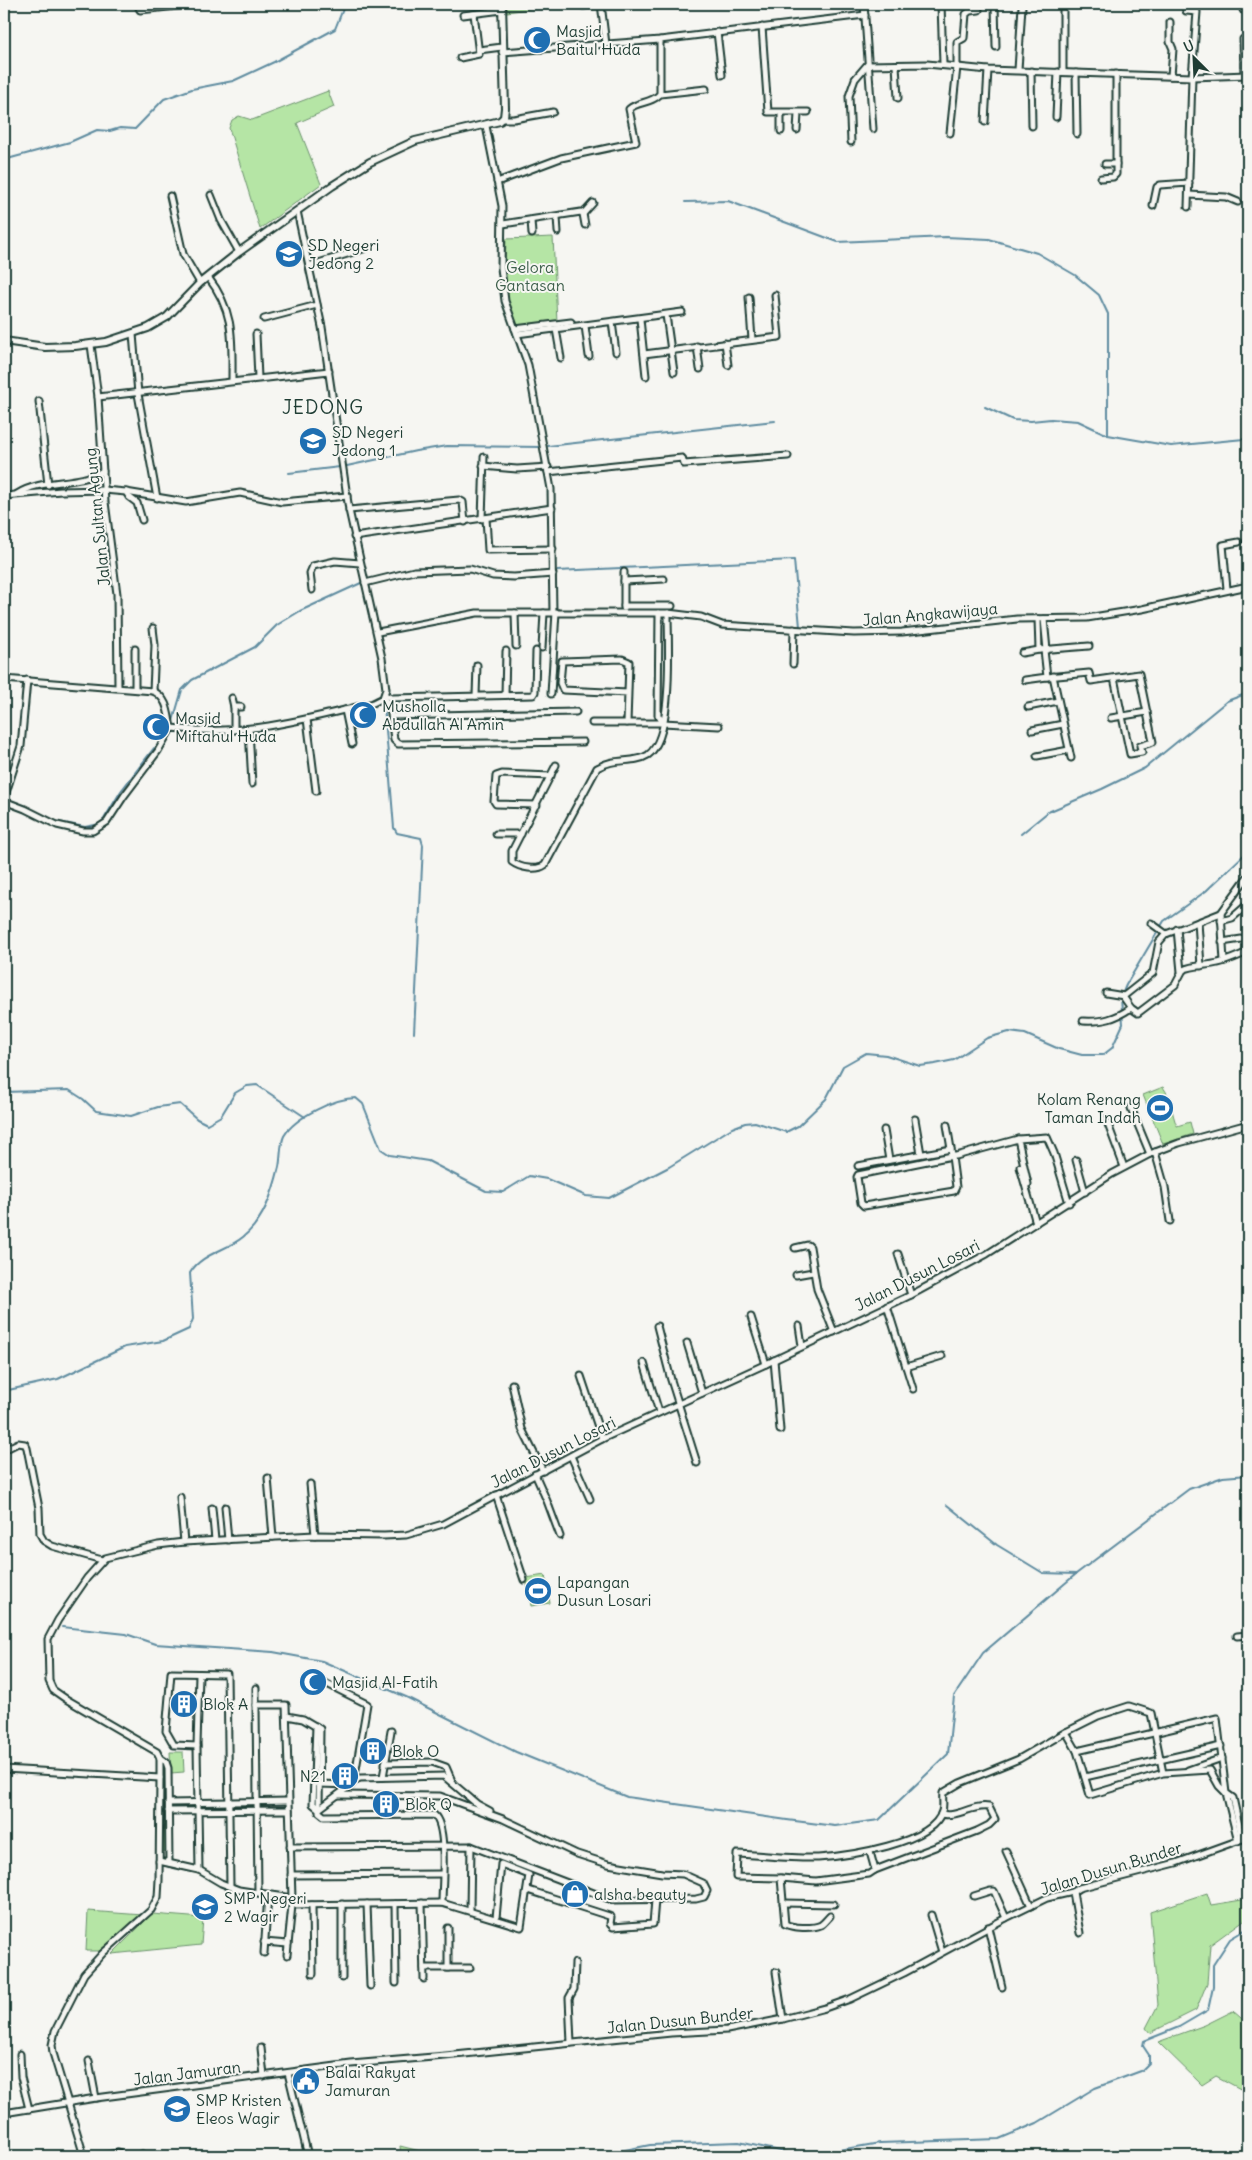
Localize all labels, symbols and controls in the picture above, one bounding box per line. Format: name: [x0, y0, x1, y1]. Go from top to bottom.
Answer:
place label: Masjid Baitul Huda: [556, 21, 641, 59]
mosque icon: Masjid Baitul Huda: [522, 25, 552, 55]
north arrow: [1170, 32, 1220, 82]
text: U: [1181, 36, 1197, 56]
place label: SD Negeri Jedong 2: [308, 235, 379, 273]
school or university icon: SD Negeri Jedong 2: [274, 239, 304, 269]
park label: Gelora Gantasan: [495, 257, 565, 295]
district label: JEDONG: [282, 395, 364, 419]
place label: SD Negeri Jedong 1: [332, 422, 403, 460]
school or university icon: SD Negeri Jedong 1: [298, 426, 328, 456]
street label: Jalan Sultan Agung: [80, 447, 114, 587]
street label: Jalan Angkawijaya: [862, 598, 998, 630]
place label: Musholla Abdullah Al Amin: [382, 696, 504, 734]
mosque icon: Musholla Abdullah Al Amin: [348, 700, 378, 730]
place label: Masjid Miftahul Huda: [175, 708, 276, 746]
mosque icon: Masjid Miftahul Huda: [141, 712, 171, 742]
place label: Kolam Renang Taman Indah: [1037, 1089, 1141, 1127]
sports icon: Kolam Renang Taman Indah: [1145, 1093, 1175, 1123]
street label: Jalan Dusun Losari: [851, 1235, 983, 1315]
street label: Jalan Dusun Losari: [487, 1412, 619, 1492]
place label: Lapangan Dusun Losari: [557, 1572, 651, 1610]
sports icon: Lapangan Dusun Losari: [523, 1576, 553, 1606]
mosque icon: Masjid Al-Fatih: [298, 1667, 328, 1697]
place label: Masjid Al-Fatih: [332, 1672, 438, 1692]
building icon: Blok A: [169, 1689, 199, 1719]
place label: Blok A: [203, 1694, 248, 1714]
building icon: Blok O: [358, 1736, 388, 1766]
place label: Blok O: [392, 1741, 439, 1761]
building icon: N21: [330, 1761, 360, 1791]
place label: N21: [300, 1766, 326, 1786]
building icon: Blok Q: [371, 1789, 401, 1819]
place label: Blok Q: [405, 1794, 452, 1814]
street label: Jalan Dusun Bunder: [1038, 1837, 1185, 1899]
shop icon: alsha beauty: [560, 1879, 590, 1909]
place label: alsha beauty: [594, 1884, 687, 1904]
place label: SMP Negeri 2 Wagir: [224, 1888, 307, 1926]
school or university icon: SMP Negeri 2 Wagir: [190, 1892, 220, 1922]
street label: Jalan Dusun Bunder: [606, 2002, 755, 2038]
street label: Jalan Jamuran: [132, 2056, 242, 2090]
place label: Balai Rakyat Jamuran: [325, 2062, 416, 2100]
public building icon: Balai Rakyat Jamuran: [291, 2066, 321, 2096]
place label: SMP Kristen Eleos Wagir: [196, 2090, 282, 2128]
school or university icon: SMP Kristen Eleos Wagir: [162, 2094, 192, 2124]

